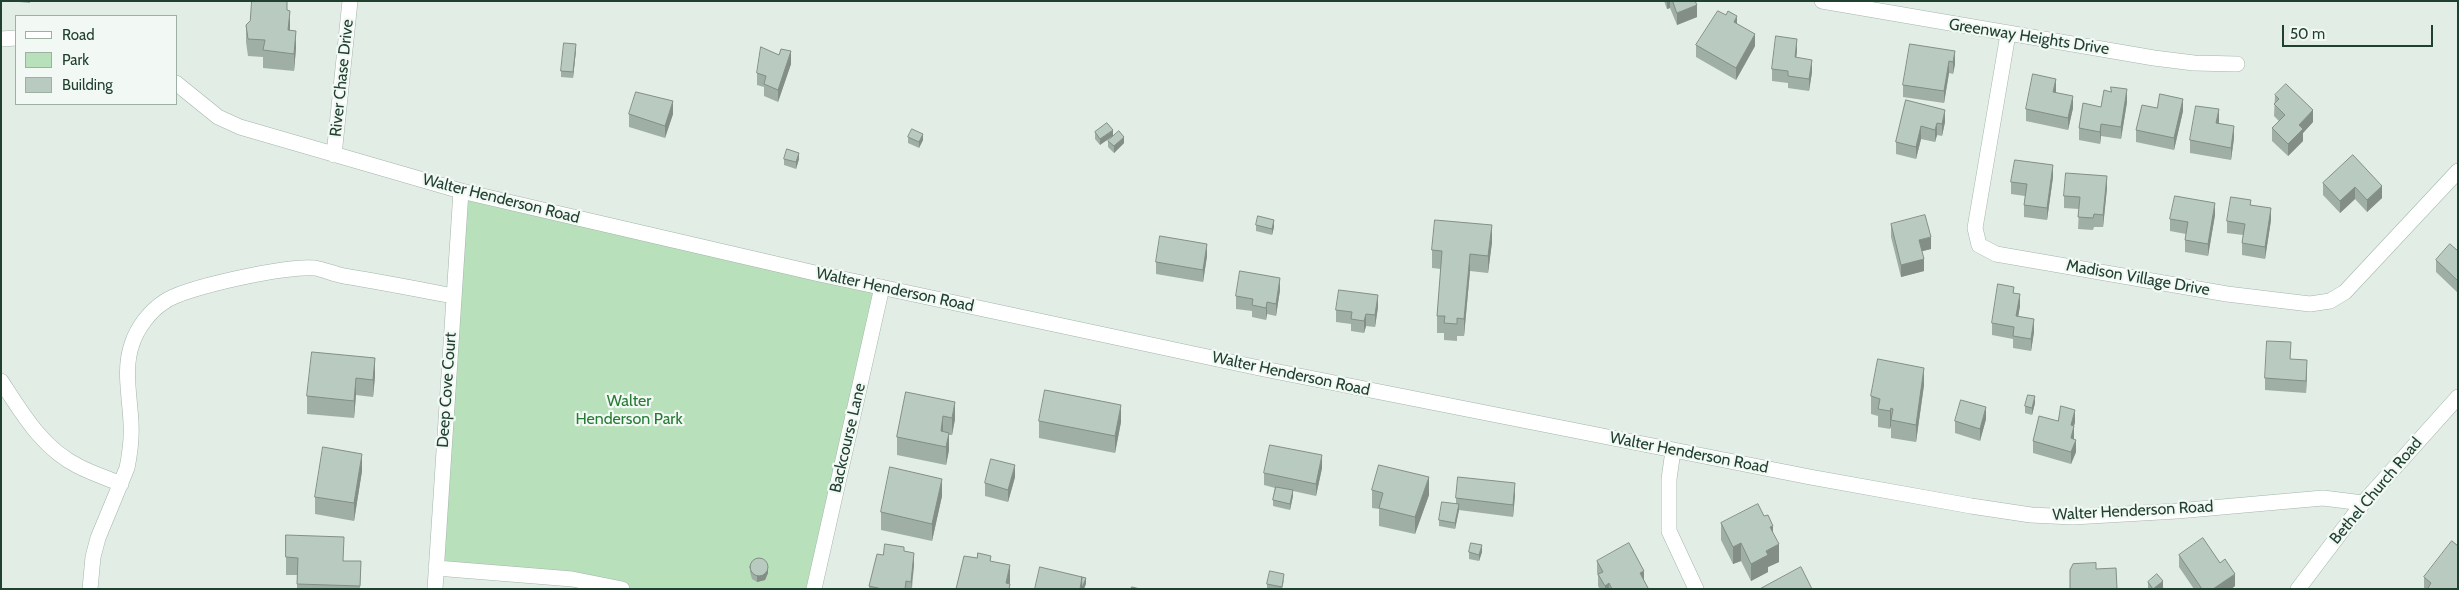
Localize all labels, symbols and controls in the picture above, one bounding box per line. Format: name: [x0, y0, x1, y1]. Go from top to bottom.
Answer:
legend: [15, 15, 178, 105]
street label: Greenway Heights Drive: [1948, 15, 2110, 59]
scale bar: [2284, 15, 2435, 47]
street label: River Chase Drive: [326, 18, 358, 138]
text: 50 m: [2290, 25, 2325, 43]
text: Road: [62, 26, 95, 44]
text: Park: [62, 51, 89, 69]
text: Building: [62, 76, 113, 94]
street label: Walter Henderson Road: [421, 170, 581, 228]
street label: Madison Village Drive: [2065, 256, 2211, 300]
street label: Walter Henderson Road: [814, 264, 976, 316]
street label: Deep Cove Court: [433, 332, 461, 448]
street label: Walter Henderson Road: [1210, 348, 1372, 400]
street label: Backcourse Lane: [826, 381, 870, 495]
park label: Walter Henderson Park: [575, 391, 683, 429]
street label: Walter Henderson Road: [1608, 428, 1770, 478]
street label: Bethel Church Road: [2326, 434, 2426, 548]
street label: Walter Henderson Road: [2052, 497, 2214, 525]

